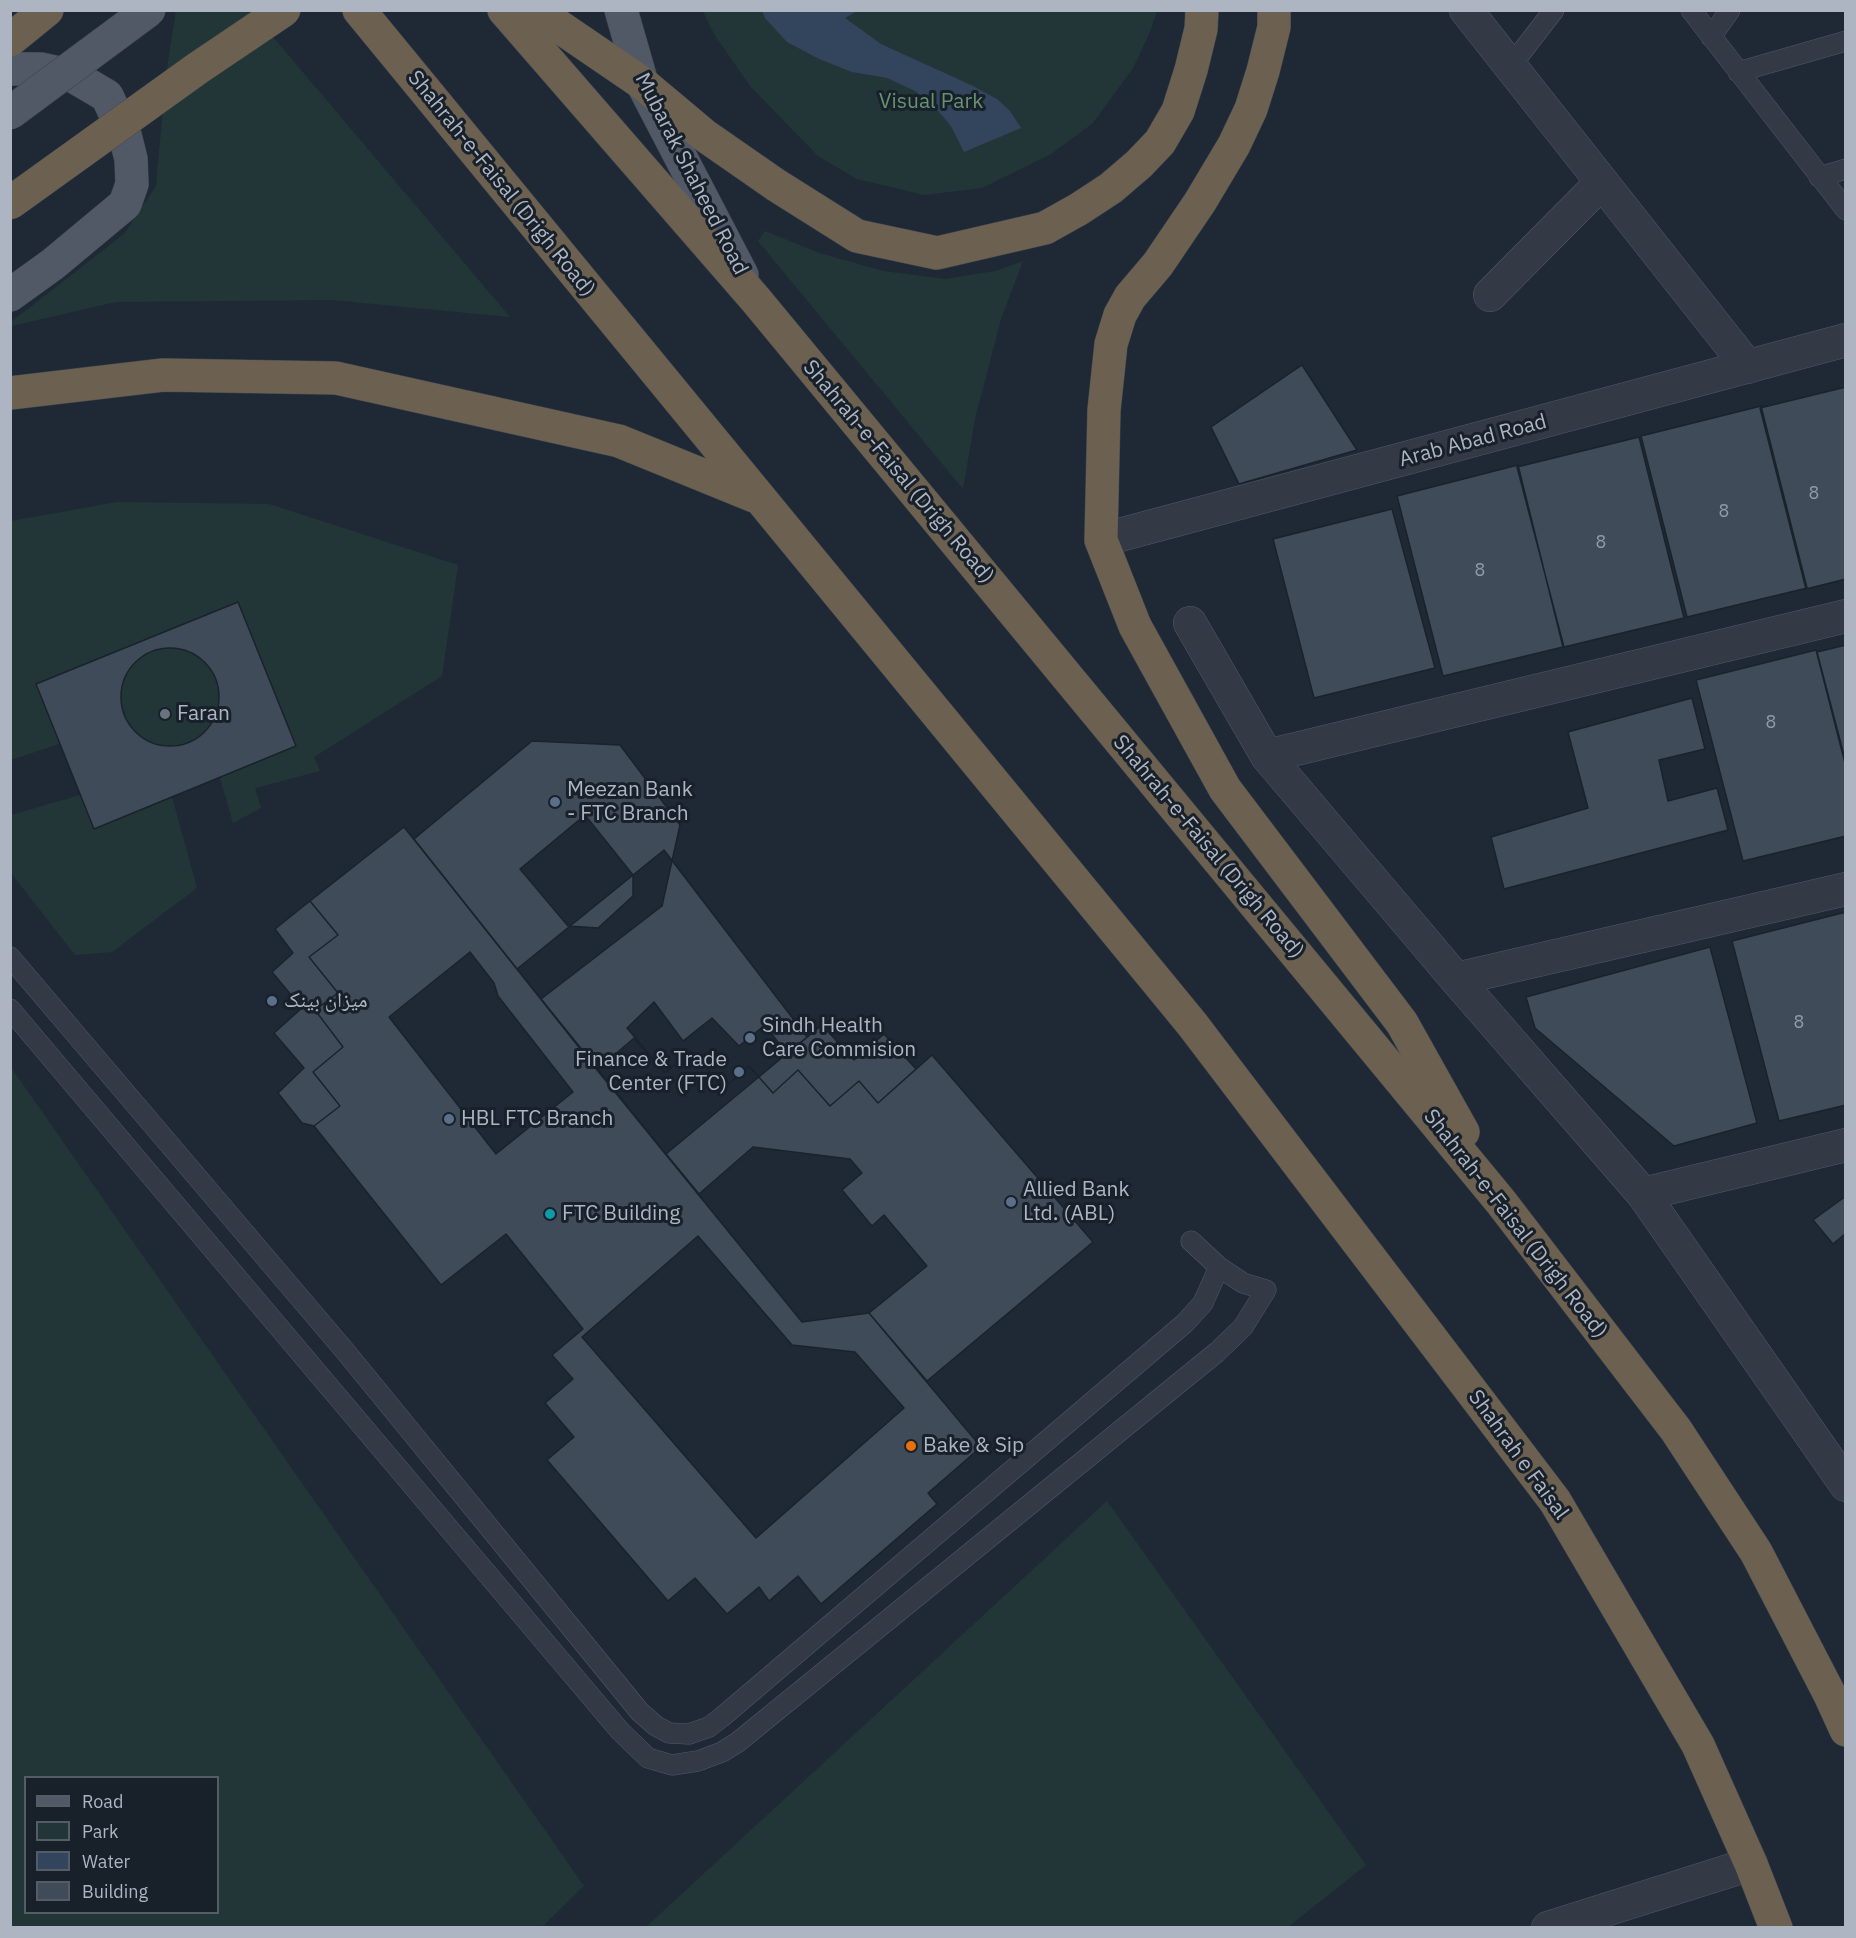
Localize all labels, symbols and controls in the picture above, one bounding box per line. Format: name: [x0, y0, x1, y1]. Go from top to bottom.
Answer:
street label: Shahrah-e-Faisal (Drigh Road): [402, 66, 600, 302]
street label: Mubarak Shaheed Road: [629, 69, 753, 279]
park label: Visual Park: [879, 89, 983, 115]
street label: Shahrah-e-Faisal (Drigh Road): [797, 355, 999, 589]
street label: Arab Abad Road: [1396, 409, 1550, 473]
house number: 8: [1809, 483, 1819, 505]
house number: 8: [1719, 501, 1729, 523]
house number: 8: [1596, 532, 1606, 554]
house number: 8: [1475, 560, 1485, 582]
place label: Faran: [177, 701, 230, 727]
marker: Faran: [158, 707, 172, 721]
house number: 8: [1766, 712, 1776, 734]
street label: Shahrah-e-Faisal (Drigh Road): [1107, 730, 1309, 964]
place label: Meezan Bank - FTC Branch: [567, 777, 693, 827]
marker: Meezan Bank - FTC Branch: [548, 795, 562, 809]
place label: میزان بینک: [284, 988, 368, 1014]
marker: میزان بینک: [265, 994, 279, 1008]
house number: 8: [1794, 1012, 1804, 1034]
place label: Sindh Health Care Commision: [762, 1013, 916, 1063]
marker: Sindh Health Care Commision: [743, 1031, 757, 1045]
place label: Finance & Trade Center (FTC): [575, 1047, 727, 1097]
marker: Finance & Trade Center (FTC): [732, 1065, 746, 1079]
street label: Shahrah-e-Faisal (Drigh Road): [1418, 1105, 1612, 1343]
place label: HBL FTC Branch: [461, 1106, 613, 1132]
marker: HBL FTC Branch: [442, 1112, 456, 1126]
place label: Allied Bank Ltd. (ABL): [1023, 1177, 1130, 1227]
marker: Allied Bank Ltd. (ABL): [1004, 1195, 1018, 1209]
place label: FTC Building: [562, 1201, 680, 1227]
marker: FTC Building: [543, 1207, 557, 1221]
street label: Shahrah e Faisal: [1463, 1385, 1573, 1525]
place label: Bake & Sip: [923, 1433, 1024, 1459]
marker: Bake & Sip: [904, 1439, 918, 1453]
legend: [24, 1776, 219, 1914]
text: Road: [82, 1790, 123, 1813]
text: Park: [82, 1820, 118, 1843]
text: Water: [82, 1850, 130, 1873]
text: Building: [82, 1880, 148, 1903]

